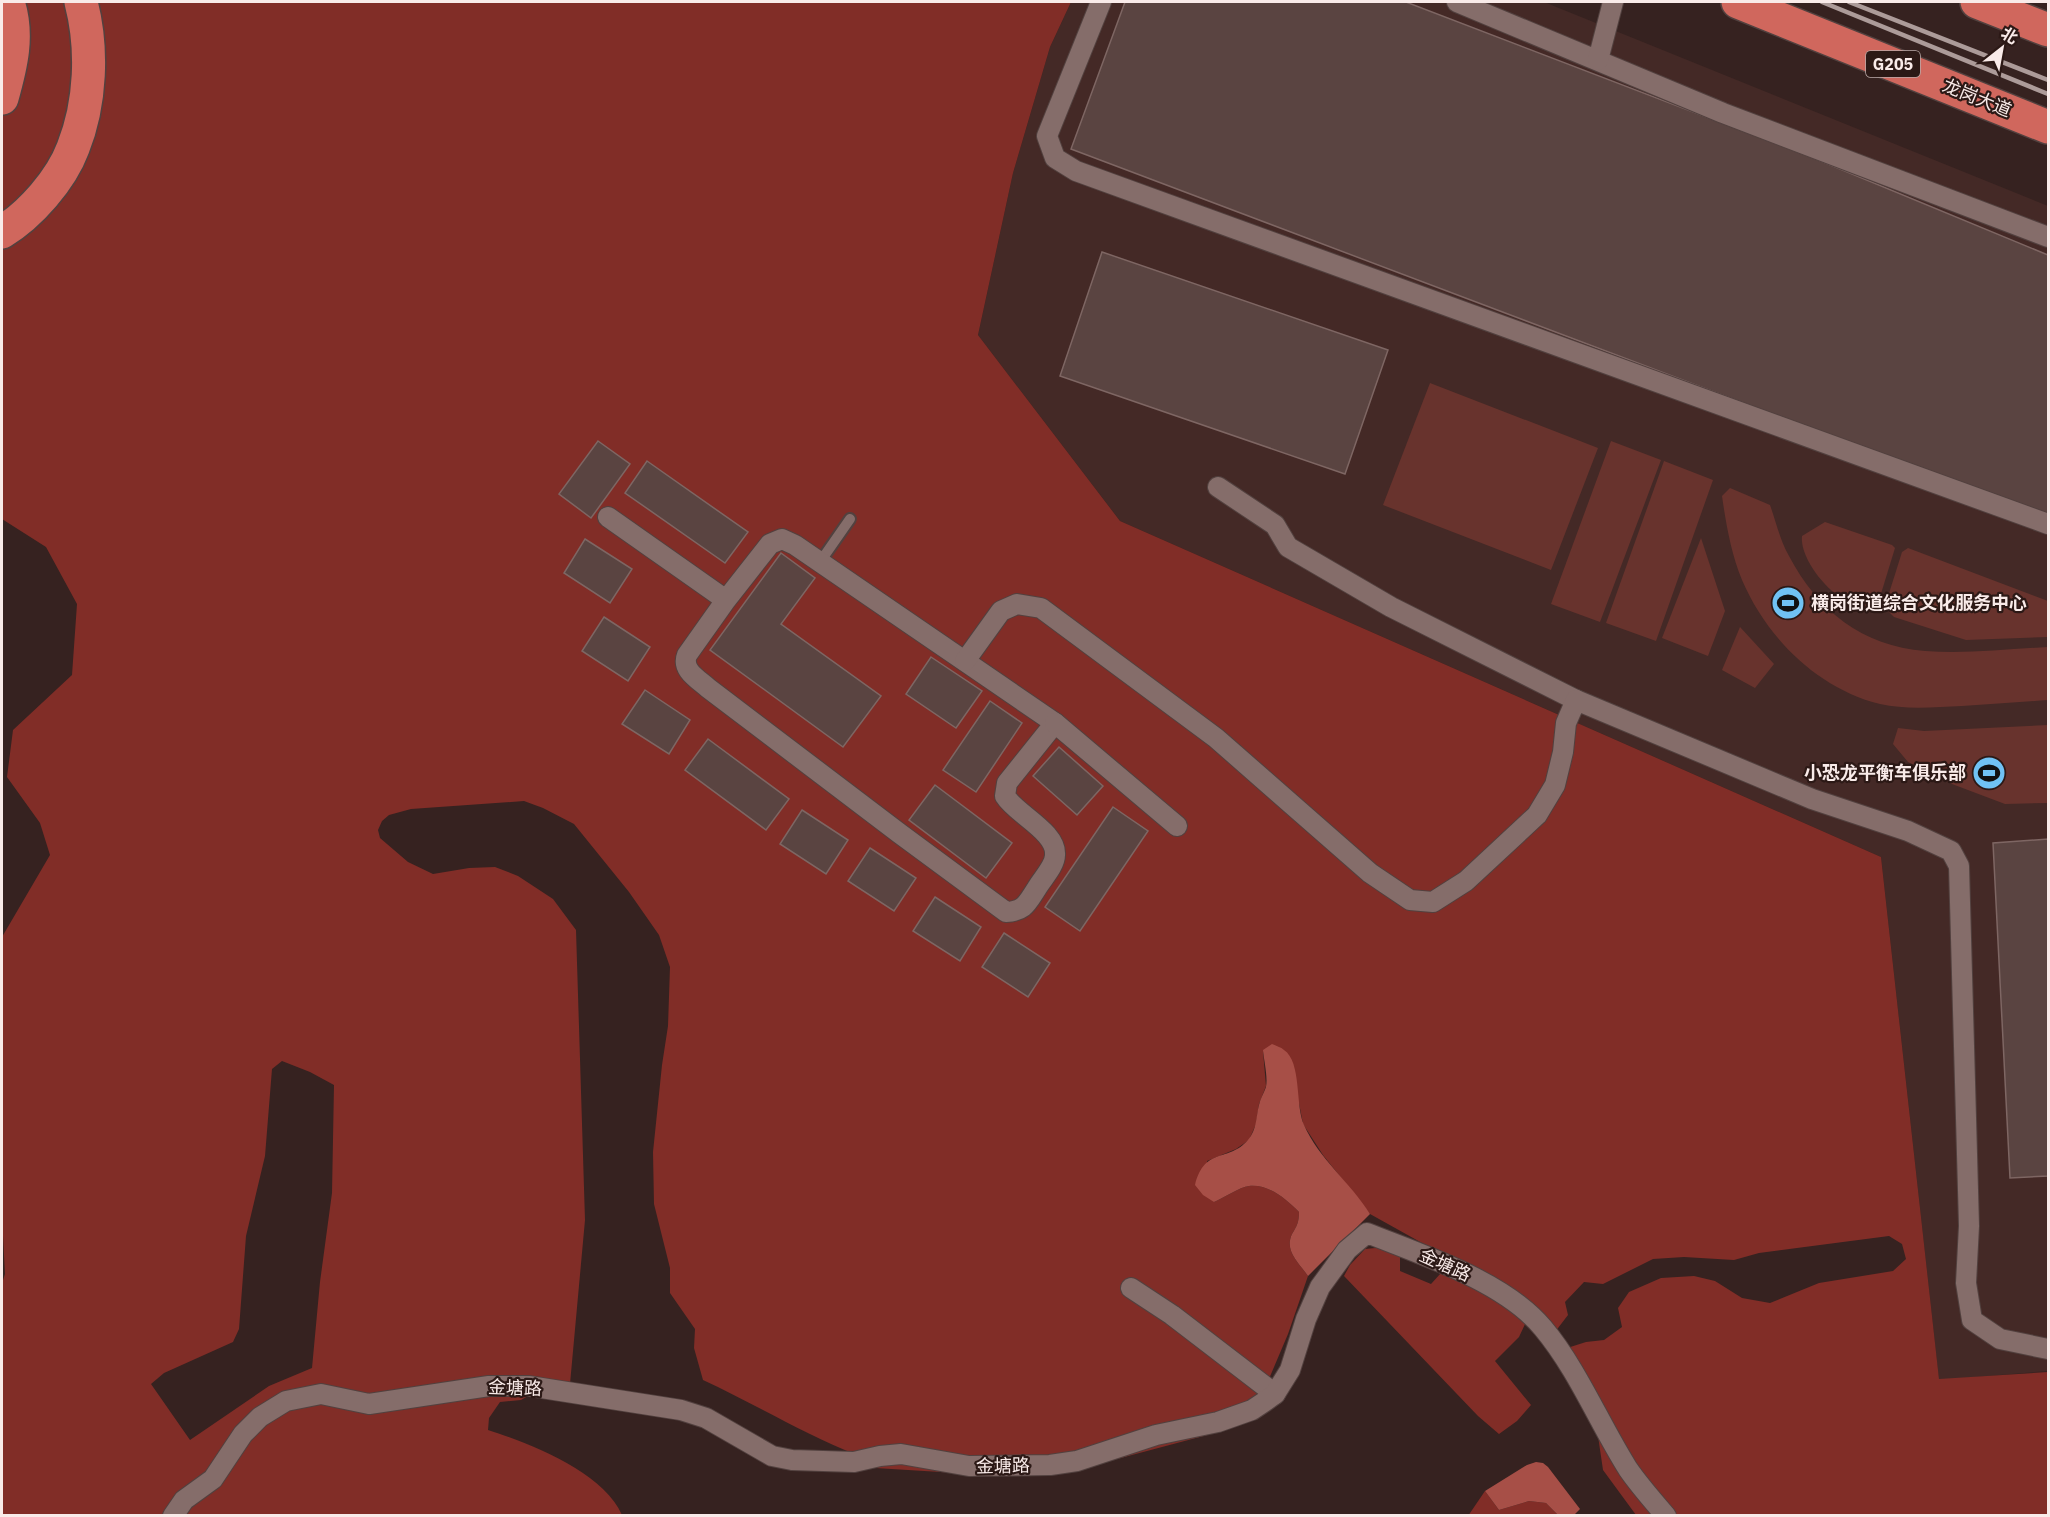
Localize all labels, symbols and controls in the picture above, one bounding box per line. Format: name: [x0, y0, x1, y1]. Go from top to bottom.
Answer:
north arrow: [1972, 18, 2032, 78]
text: 北: [1998, 22, 2022, 48]
road number: G205: [1866, 51, 1920, 77]
street label: 龙岗大道: [1940, 73, 2015, 122]
sports icon: 横岗街道综合文化服务中心: [1770, 585, 1806, 621]
place label: 横岗街道综合文化服务中心: [1811, 591, 2027, 614]
sports icon: 小恐龙平衡车俱乐部: [1971, 755, 2007, 791]
place label: 小恐龙平衡车俱乐部: [1804, 761, 1966, 784]
street label: 金塘路: [1416, 1243, 1475, 1286]
street label: 金塘路: [488, 1375, 542, 1400]
street label: 金塘路: [976, 1454, 1030, 1477]

